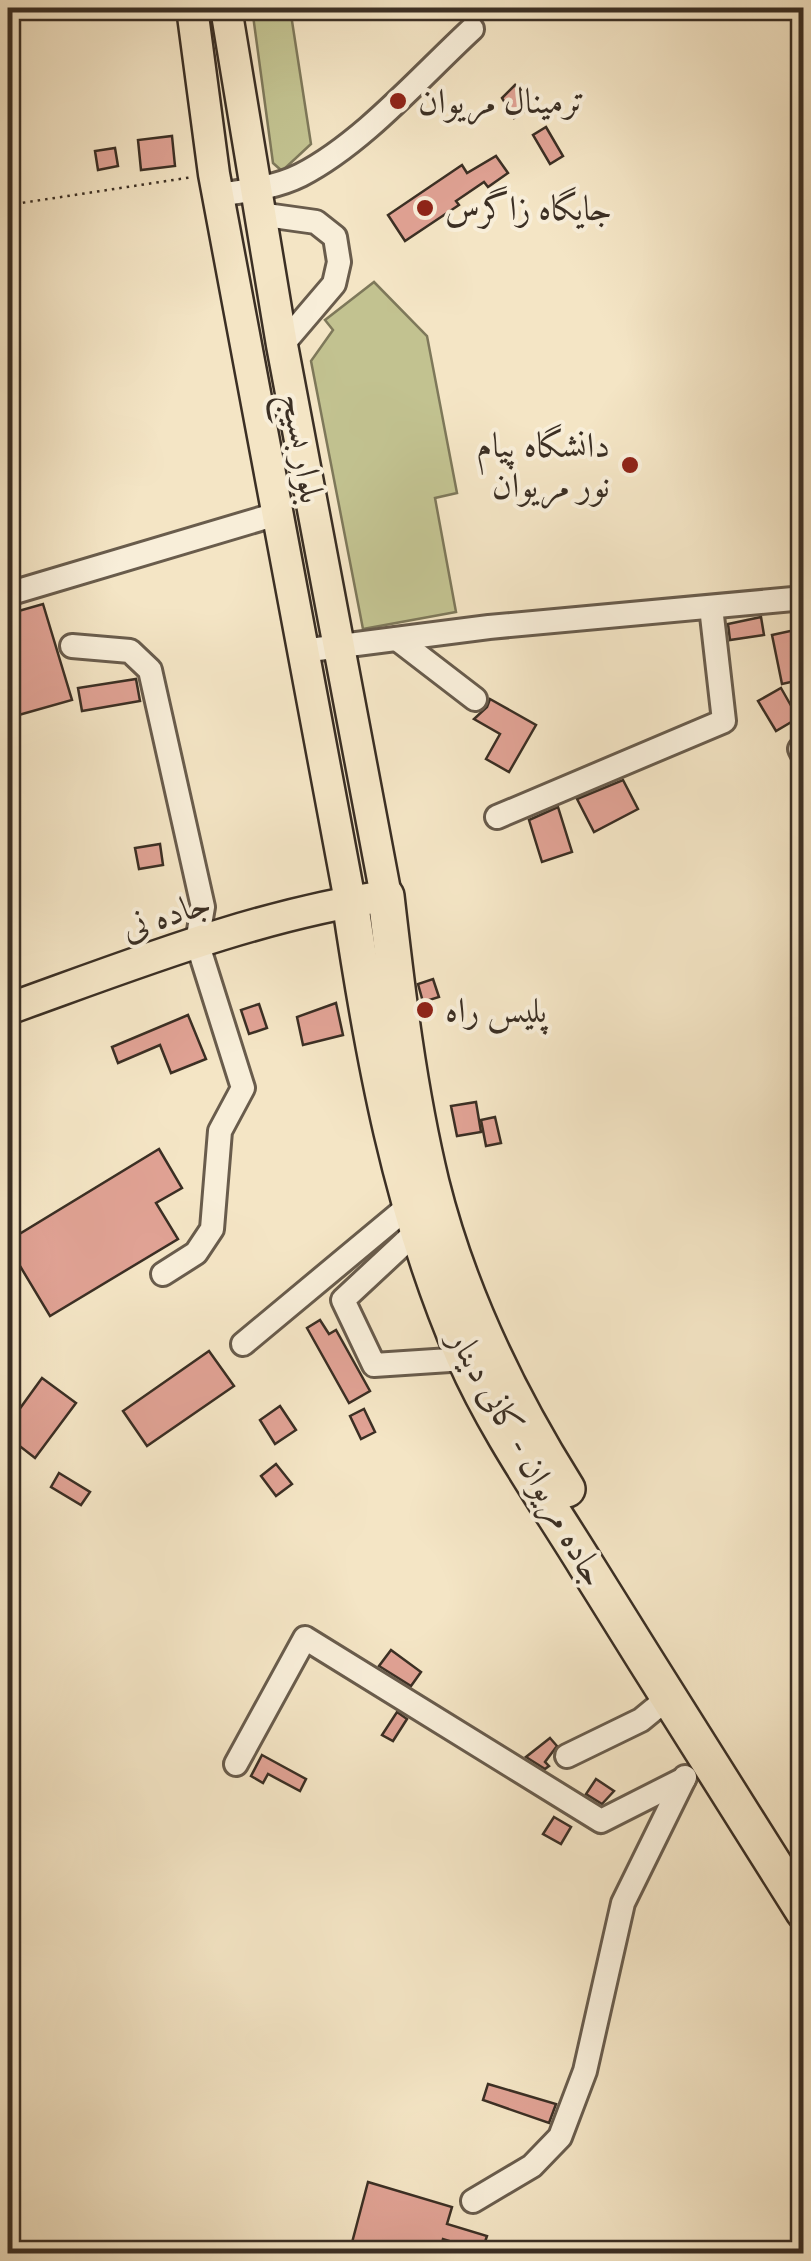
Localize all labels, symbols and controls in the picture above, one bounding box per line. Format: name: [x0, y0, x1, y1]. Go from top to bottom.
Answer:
place label: ترمینال مریوان: [418, 80, 585, 125]
marker: ترمینال مریوان: [387, 90, 409, 112]
place label: جایگاه زاگرس: [445, 186, 612, 230]
marker: جایگاه زاگرس: [414, 197, 436, 219]
street label: بلوار بسیج: [263, 389, 334, 508]
place label: دانشگاه پیام نور مریوان: [476, 423, 610, 509]
marker: دانشگاه پیام نور مریوان: [619, 454, 641, 476]
street label: جاده نی: [116, 880, 216, 950]
place label: پلیس راه: [445, 989, 549, 1035]
marker: پلیس راه: [414, 999, 436, 1021]
street label: جاده مریوان - کانی دینار: [436, 1319, 616, 1595]

